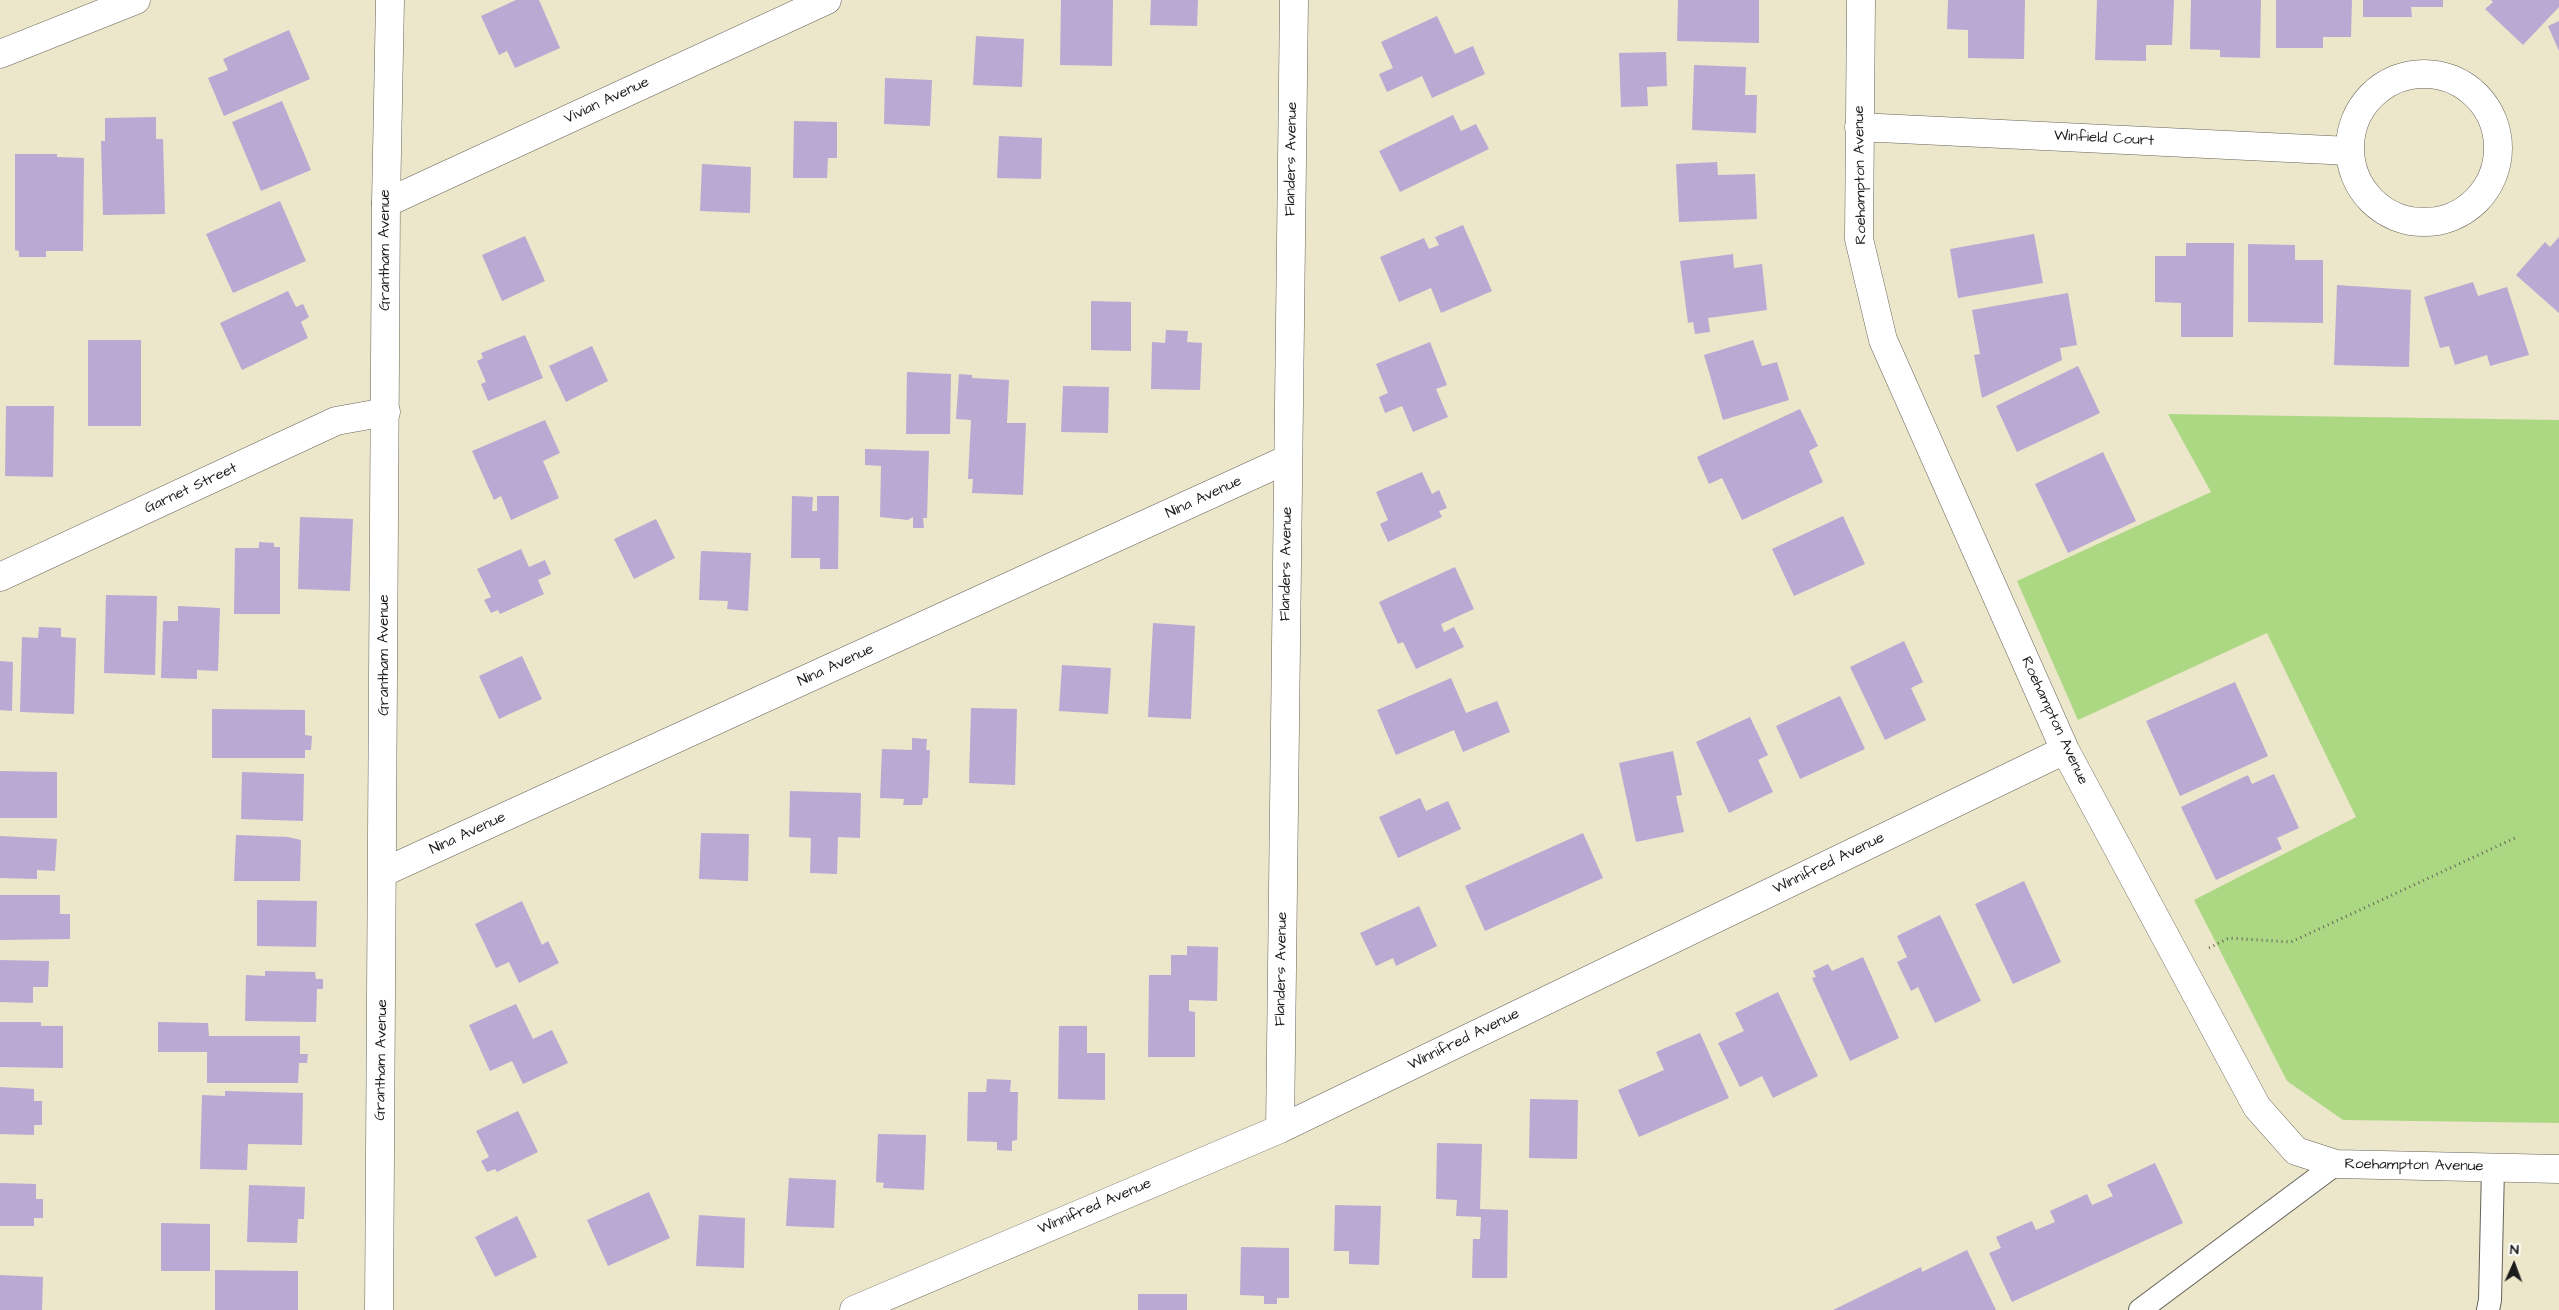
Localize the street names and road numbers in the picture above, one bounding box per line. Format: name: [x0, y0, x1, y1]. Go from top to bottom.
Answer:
street label: Vivian Avenue: [562, 73, 652, 129]
street label: Flanders Avenue: [1282, 102, 1302, 216]
street label: Roehampton Avenue: [1851, 105, 1871, 245]
street label: Winfield Court: [2053, 127, 2155, 151]
street label: Grantham Avenue: [377, 189, 395, 311]
street label: Garnet Street: [142, 460, 240, 518]
street label: Nina Avenue: [1163, 473, 1245, 523]
street label: Flanders Avenue: [1277, 507, 1297, 621]
street label: Grantham Avenue: [376, 594, 394, 716]
street label: Nina Avenue: [795, 641, 877, 691]
street label: Roehampton Avenue: [2016, 654, 2092, 788]
street label: Nina Avenue: [427, 809, 509, 859]
street label: Winnifred Avenue: [1771, 829, 1887, 899]
street label: Flanders Avenue: [1272, 912, 1292, 1026]
street label: Grantham Avenue: [372, 999, 392, 1121]
street label: Winnifred Avenue: [1406, 1005, 1522, 1075]
street label: Roehampton Avenue: [2344, 1156, 2484, 1176]
street label: Winnifred Avenue: [1036, 1175, 1154, 1239]

